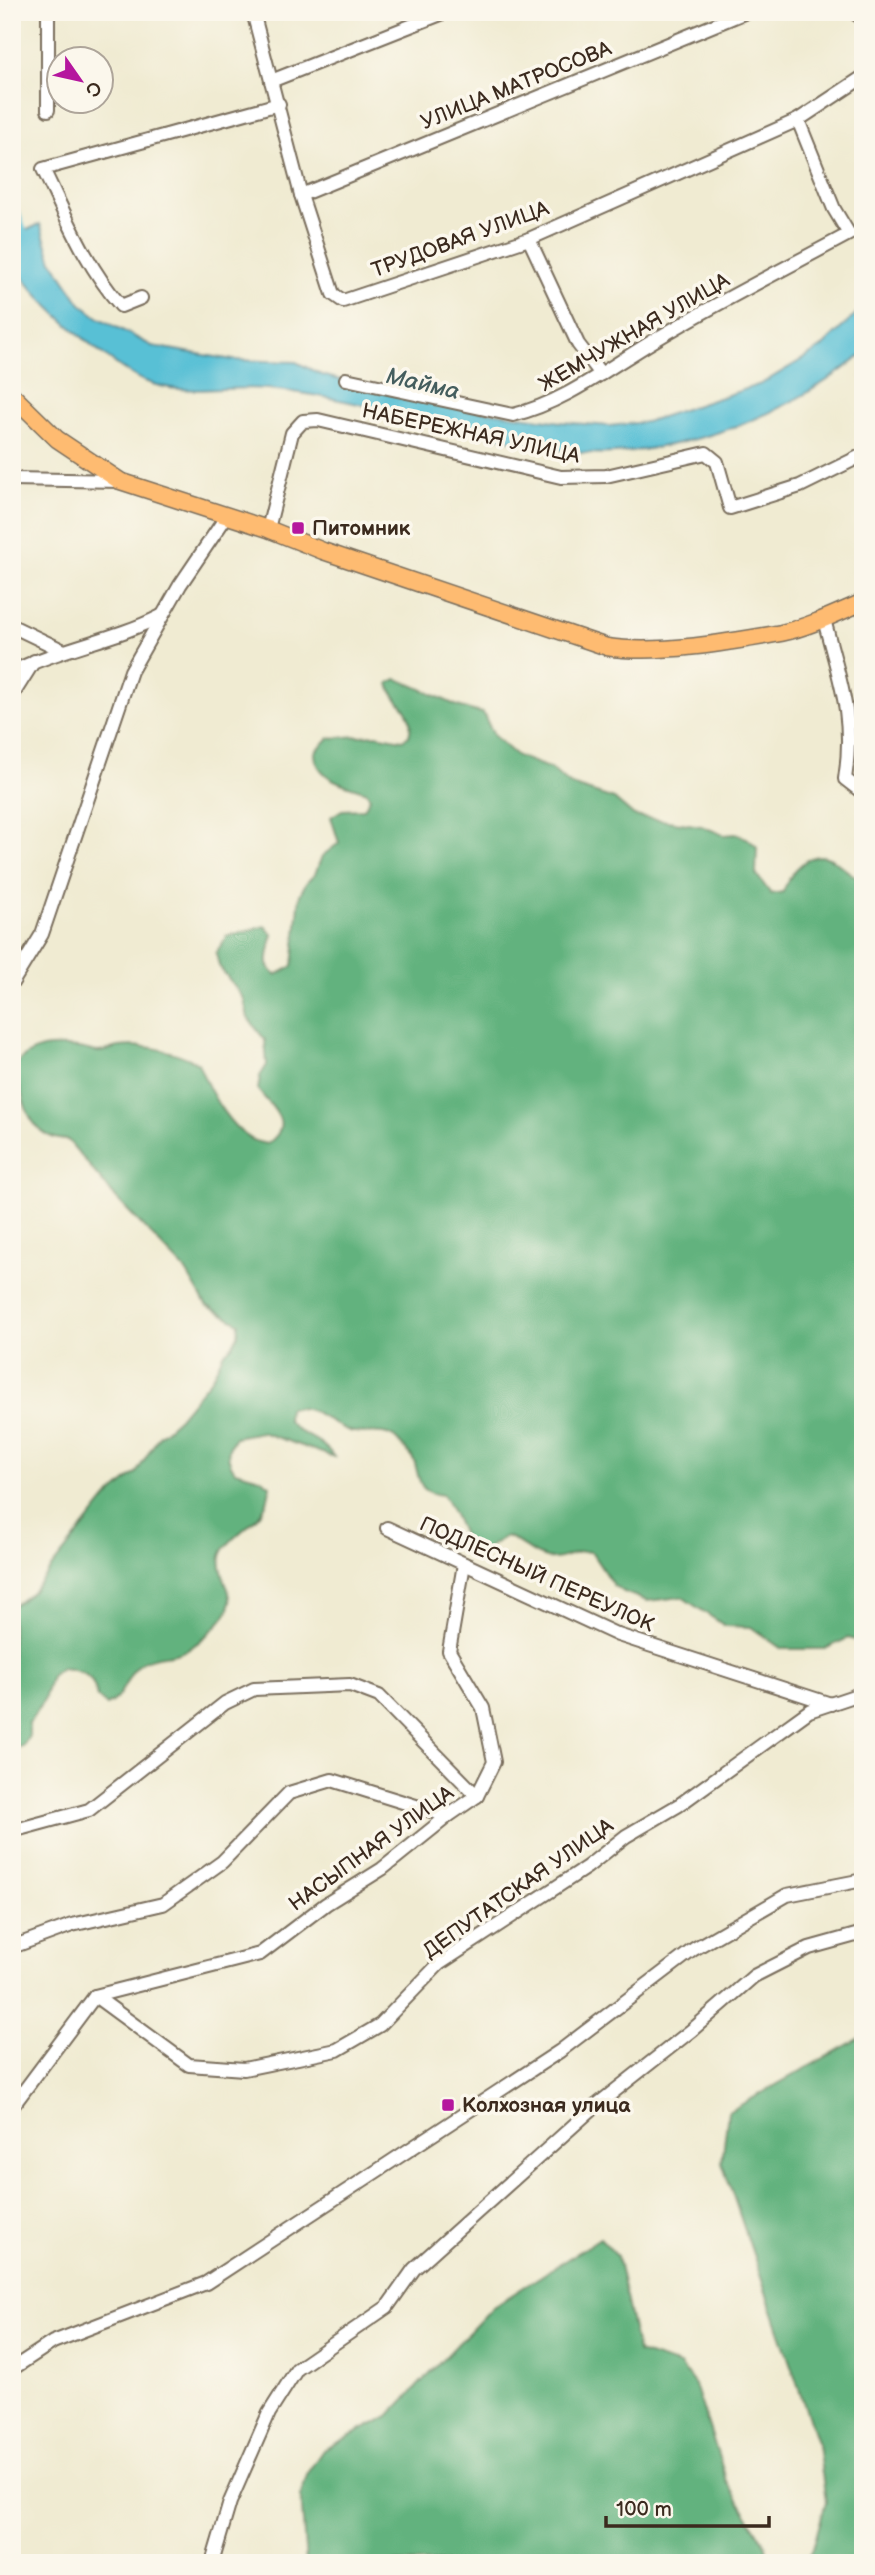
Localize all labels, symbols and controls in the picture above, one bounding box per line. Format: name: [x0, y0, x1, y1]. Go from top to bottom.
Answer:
street label: УЛИЦА МАТРОСОВА: [417, 36, 615, 135]
north arrow: [46, 46, 116, 116]
text: С: [80, 77, 106, 101]
street label: ТРУДОВАЯ УЛИЦА: [368, 196, 552, 283]
street label: ЖЕМЧУЖНАЯ УЛИЦА: [535, 268, 734, 397]
water label: Майма: [383, 362, 462, 406]
street label: НАБЕРЕЖНАЯ УЛИЦА: [360, 398, 582, 469]
place label: Питомник: [312, 516, 411, 541]
marker: Питомник: [290, 520, 306, 536]
street label: ПОДЛЕСНЫЙ ПЕРЕУЛОК: [416, 1511, 658, 1638]
street label: НАСЫПНАЯ УЛИЦА: [284, 1780, 459, 1917]
street label: ДЕПУТАТСКАЯ УЛИЦА: [418, 1813, 618, 1964]
place label: Колхозная улица: [462, 2093, 631, 2118]
marker: Колхозная улица: [440, 2097, 456, 2113]
scale bar: [606, 2484, 768, 2528]
text: 100 m: [616, 2497, 672, 2522]

